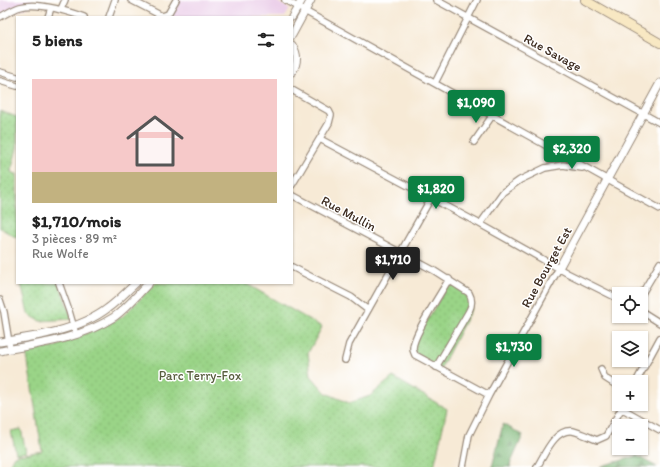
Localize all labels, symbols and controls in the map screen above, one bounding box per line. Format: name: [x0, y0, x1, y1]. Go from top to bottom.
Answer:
icon: filters: [255, 29, 277, 51]
text: 5 biens: [32, 30, 83, 50]
street label: Rue Savage: [521, 30, 584, 74]
pin: $1,090: [443, 90, 509, 124]
text: $1,090: [457, 95, 495, 110]
icon: home: [119, 105, 191, 177]
pin: $2,320: [539, 136, 605, 170]
text: $2,320: [553, 141, 591, 156]
pin: $1,820: [403, 176, 469, 210]
text: $1,820: [417, 181, 455, 196]
street label: Rue Mullin: [319, 193, 379, 234]
text: $1,710/mois: [32, 211, 121, 231]
street label: Rue Bourget Est: [518, 224, 575, 310]
text: 3 pièces · 89 m²: [32, 231, 117, 246]
text: Rue Wolfe: [32, 246, 89, 261]
pin: $1,710: [360, 247, 426, 281]
text: $1,710: [375, 252, 411, 267]
map controls: [612, 287, 648, 455]
button: locate: [612, 287, 648, 323]
button: layers: [612, 331, 648, 367]
pin: $1,730: [481, 334, 547, 368]
text: $1,730: [495, 339, 533, 354]
park label: Parc Terry-Fox: [159, 368, 242, 383]
button: +: [612, 375, 648, 411]
button: −: [612, 419, 648, 455]

